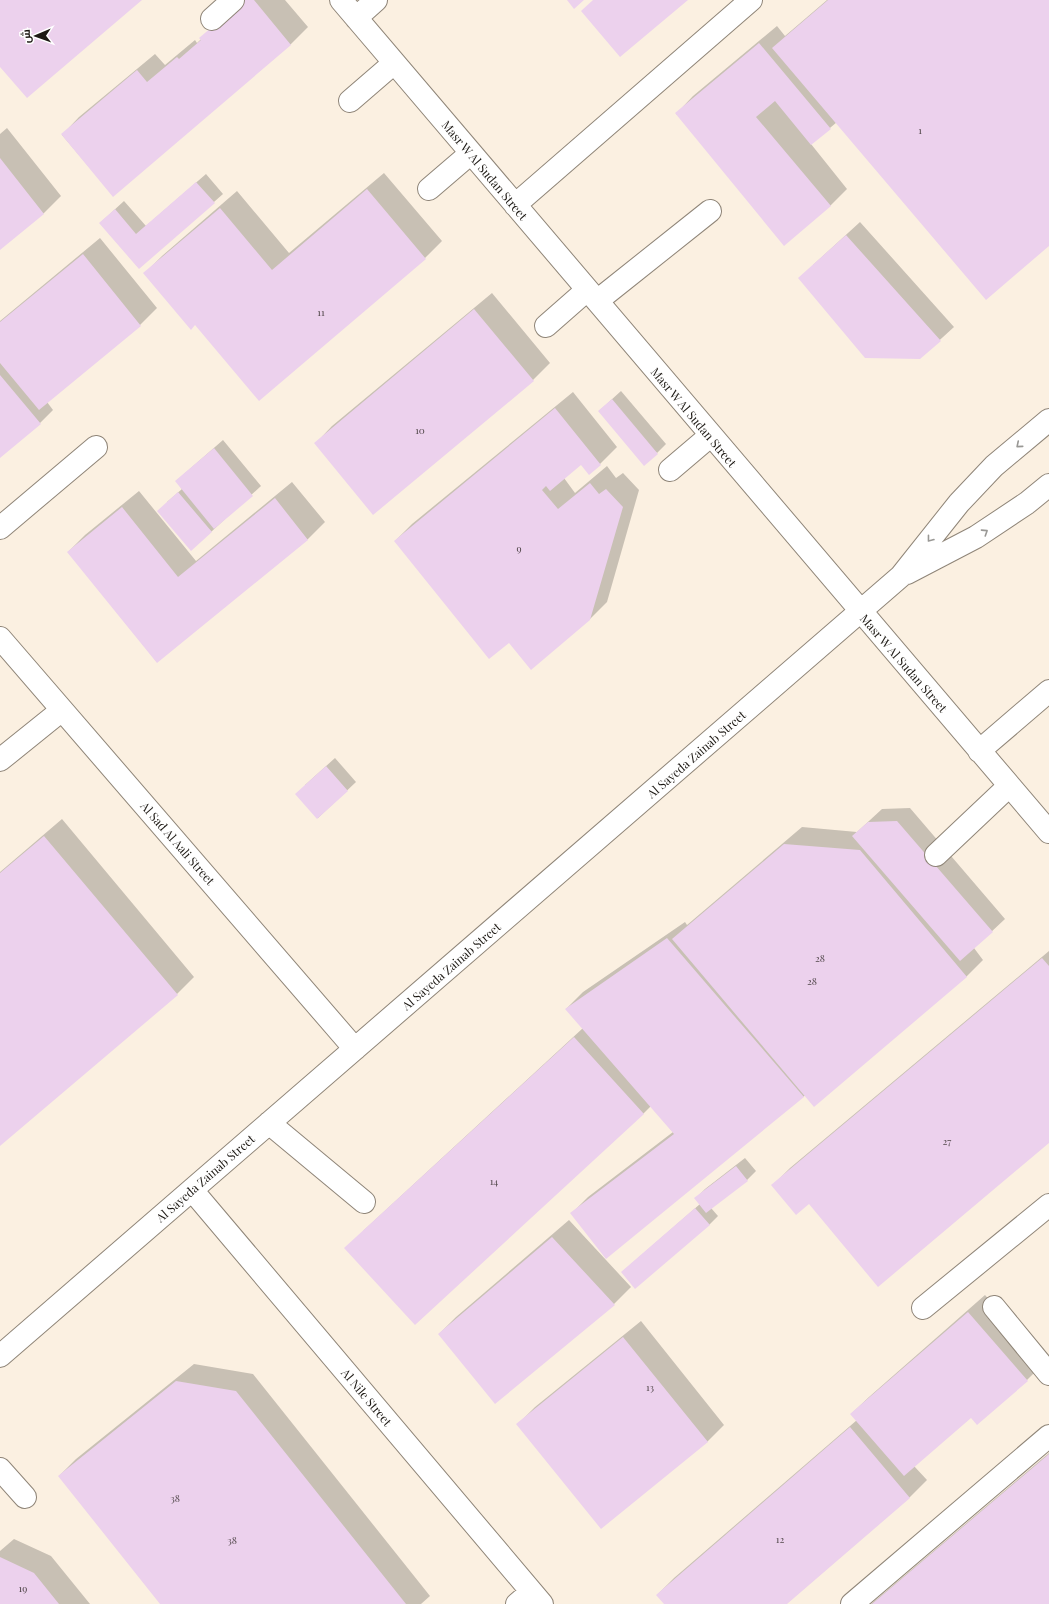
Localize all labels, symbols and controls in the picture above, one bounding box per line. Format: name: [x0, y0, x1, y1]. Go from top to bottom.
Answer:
north arrow: [16, 16, 56, 56]
text: ش: [18, 29, 33, 44]
street label: Masr W Al Sudan Street: [439, 117, 532, 224]
house number: 1: [918, 123, 922, 137]
house number: 11: [317, 305, 325, 319]
street label: Masr W Al Sudan Street: [648, 364, 741, 471]
house number: 10: [415, 423, 425, 437]
one-way arrow: [1016, 440, 1024, 447]
one-way arrow: [981, 529, 988, 536]
one-way arrow: [928, 534, 935, 541]
house number: 9: [516, 541, 522, 555]
street label: Masr W Al Sudan Street: [857, 610, 952, 716]
street label: Al Sayeda Zainab Street: [642, 706, 749, 802]
street label: Al Sad Al Aali Street: [137, 797, 219, 889]
street label: Al Sayeda Zainab Street: [397, 918, 504, 1014]
house number: 28: [815, 951, 825, 965]
house number: 28: [807, 974, 817, 988]
street label: Al Sayeda Zainab Street: [151, 1130, 258, 1226]
house number: 27: [943, 1134, 951, 1148]
house number: 14: [490, 1174, 498, 1188]
street label: Al Nile Street: [338, 1364, 396, 1430]
house number: 13: [646, 1380, 655, 1394]
house number: 38: [170, 1491, 180, 1505]
house number: 12: [776, 1532, 784, 1546]
house number: 38: [227, 1533, 237, 1547]
house number: 19: [19, 1581, 27, 1595]

